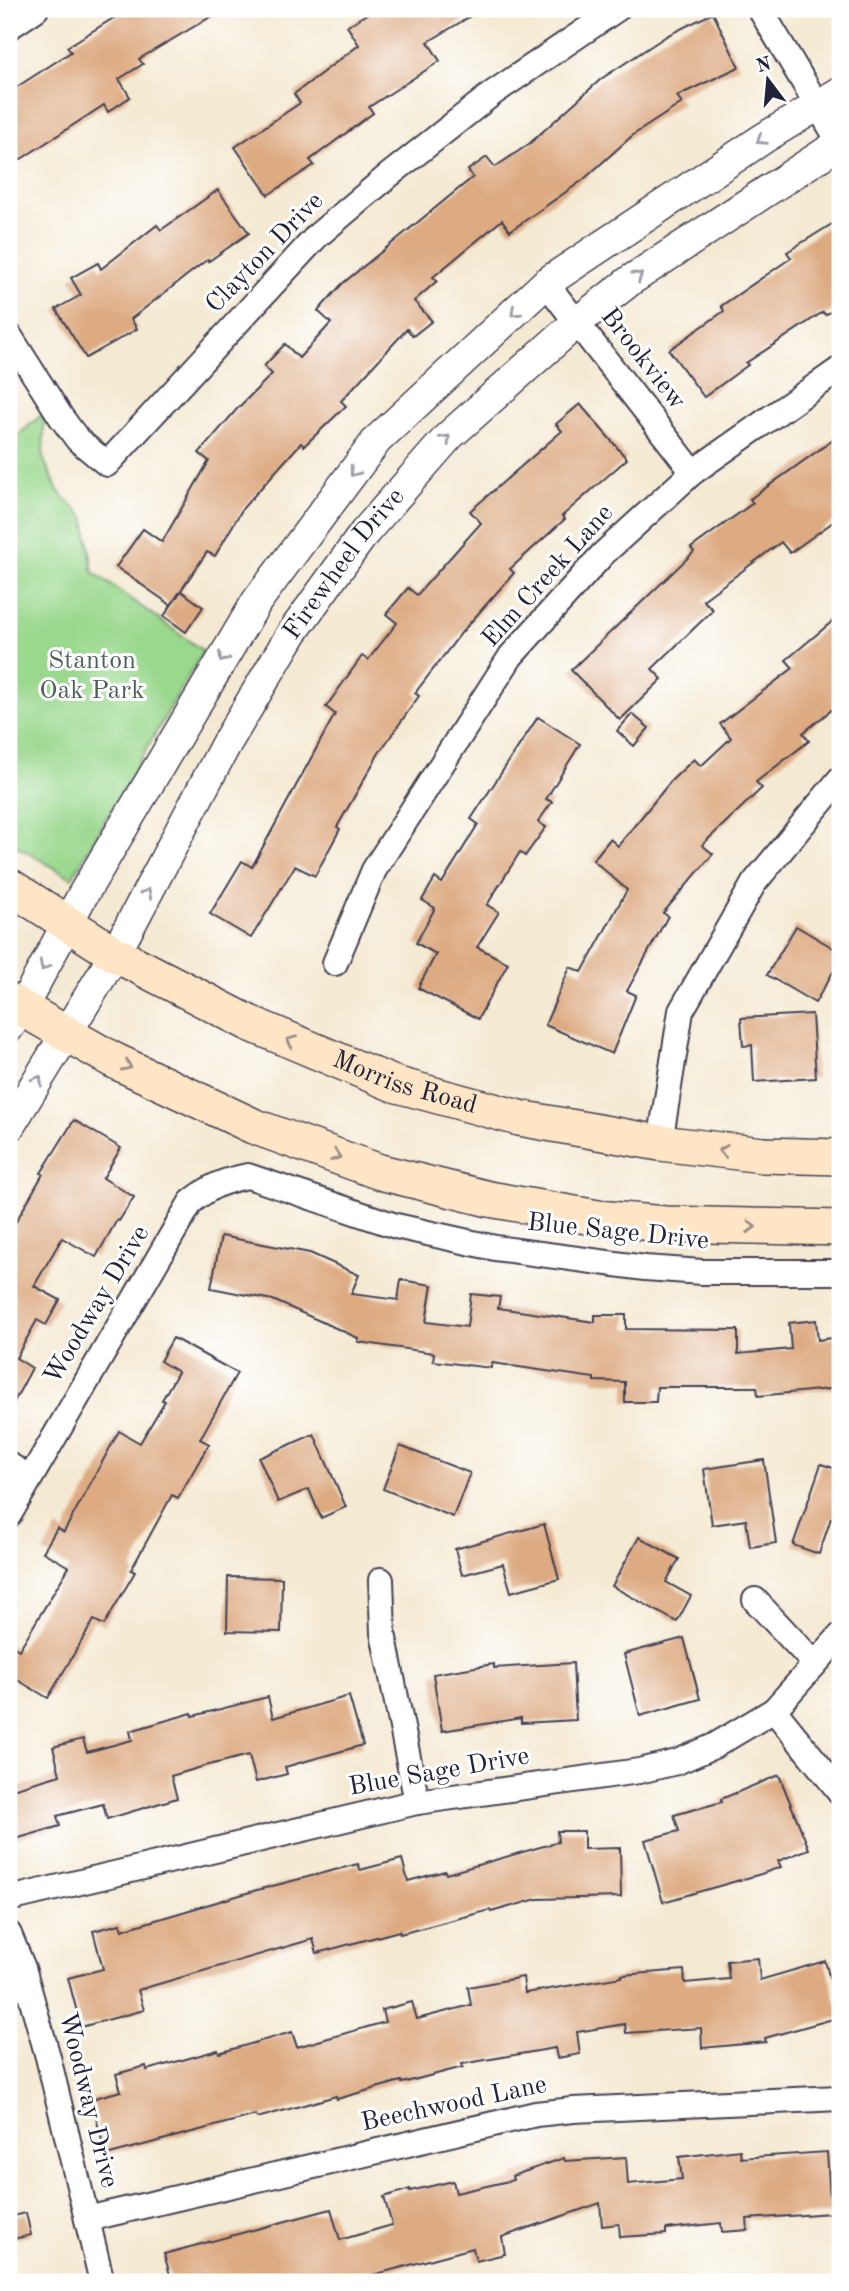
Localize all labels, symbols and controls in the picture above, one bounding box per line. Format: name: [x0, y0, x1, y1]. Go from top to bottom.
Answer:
north arrow: [734, 46, 804, 116]
text: N: [754, 55, 774, 77]
one-way arrow: [756, 131, 769, 144]
street label: Clayton Drive: [201, 188, 329, 318]
one-way arrow: [630, 272, 643, 284]
street label: Brookview: [596, 303, 690, 415]
one-way arrow: [510, 304, 523, 317]
one-way arrow: [438, 434, 451, 447]
one-way arrow: [349, 464, 362, 477]
street label: Firewheel Drive: [279, 484, 410, 644]
street label: Elm Creek Lane: [477, 500, 619, 652]
park label: Stanton Oak Park: [39, 648, 145, 704]
one-way arrow: [218, 650, 231, 663]
one-way arrow: [139, 888, 152, 901]
one-way arrow: [39, 959, 53, 971]
one-way arrow: [286, 1036, 298, 1050]
street label: Morriss Road: [329, 1047, 480, 1119]
one-way arrow: [120, 1058, 132, 1072]
one-way arrow: [29, 1075, 42, 1088]
one-way arrow: [717, 1143, 729, 1158]
one-way arrow: [329, 1148, 341, 1162]
street label: Blue Sage Drive: [526, 1210, 710, 1254]
one-way arrow: [746, 1219, 757, 1234]
street label: Woodway Drive: [40, 1221, 154, 1389]
street label: Blue Sage Drive: [347, 1743, 531, 1801]
street label: Woodway Drive: [54, 2010, 122, 2190]
street label: Beechwood Lane: [359, 2072, 549, 2136]

